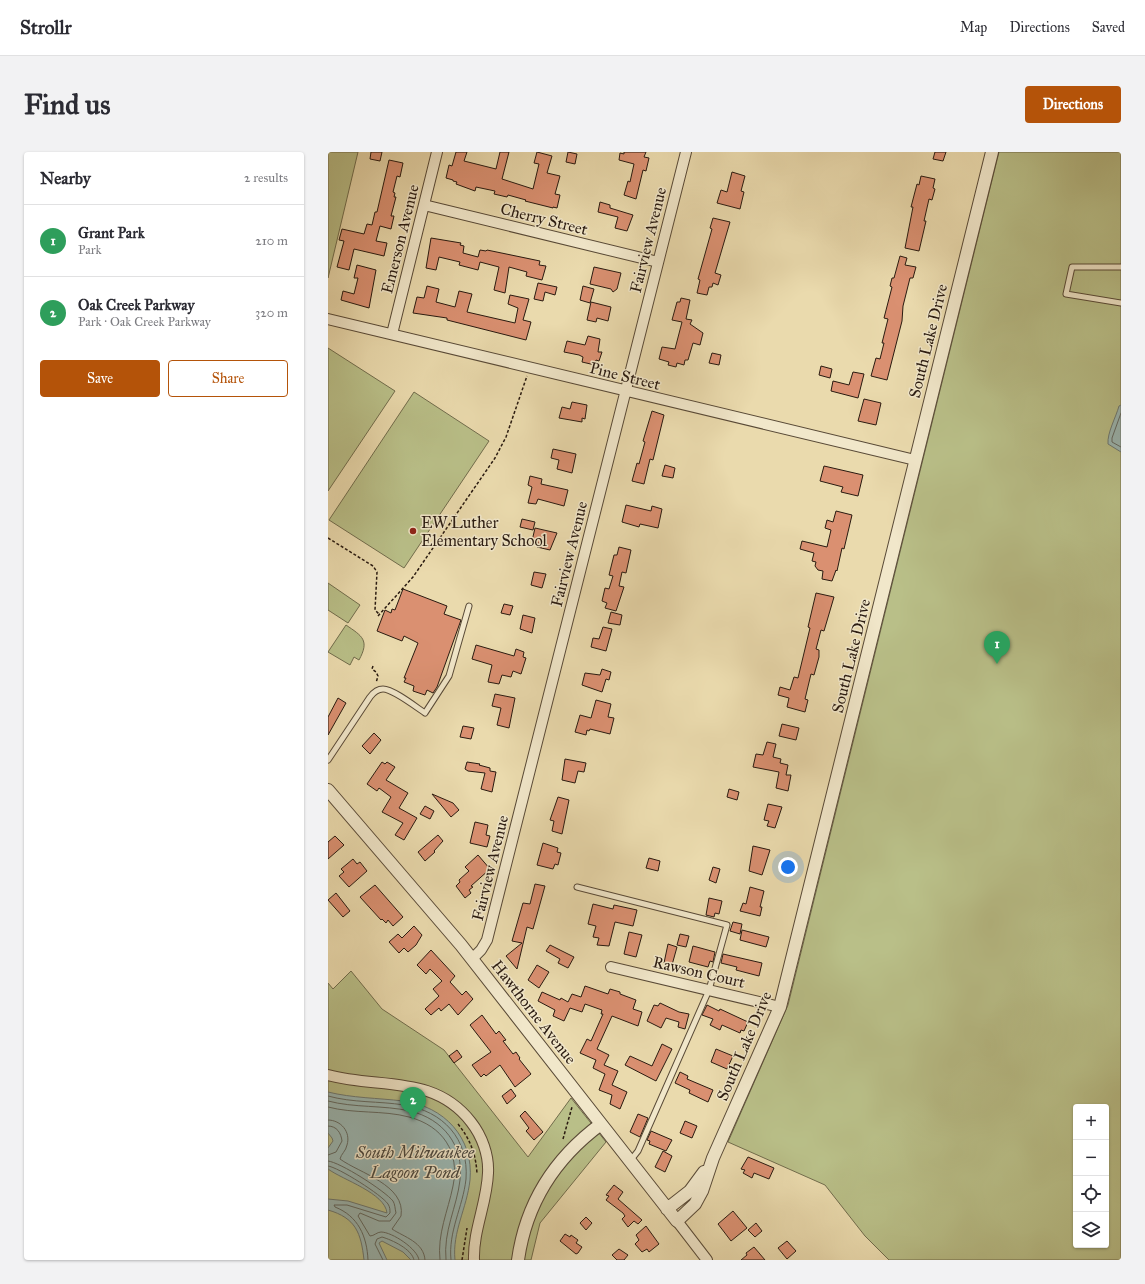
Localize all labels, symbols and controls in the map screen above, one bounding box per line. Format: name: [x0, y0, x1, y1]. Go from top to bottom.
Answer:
text: Strollr: [20, 16, 72, 39]
text: Map: [960, 19, 987, 36]
text: Directions: [1009, 19, 1070, 36]
text: Saved: [1092, 19, 1125, 36]
button: Directions: [1025, 86, 1121, 123]
text: Find us: [24, 87, 110, 122]
text: Nearby: [40, 168, 91, 189]
text: 2 results: [244, 170, 288, 186]
street label: Emerson Avenue: [377, 182, 423, 295]
street label: Fairview Avenue: [626, 185, 670, 295]
street label: Cherry Street: [498, 199, 590, 239]
text: Grant Park: [78, 224, 145, 242]
text: 1: [50, 233, 56, 249]
text: 210 m: [255, 233, 288, 249]
text: Park: [78, 242, 102, 258]
street label: South Lake Drive: [905, 282, 951, 400]
text: Oak Creek Parkway: [78, 296, 194, 314]
text: 2: [50, 305, 56, 321]
text: 320 m: [255, 305, 288, 321]
text: Park · Oak Creek Parkway: [78, 314, 211, 330]
street label: Pine Street: [588, 358, 663, 394]
button: Save: [40, 360, 160, 397]
button: Share: [168, 360, 288, 397]
street label: Fairview Avenue: [547, 499, 591, 609]
place label: EW Luther Elementary School: [421, 513, 547, 550]
marker: EW Luther Elementary School: [408, 526, 418, 536]
street label: South Lake Drive: [828, 597, 874, 715]
pin: 1: [984, 631, 1010, 664]
street label: Fairview Avenue: [468, 813, 512, 923]
your location: [778, 857, 798, 877]
street label: Rawson Court: [651, 952, 747, 992]
street label: Hawthorne Avenue: [488, 956, 581, 1068]
street label: South Lake Drive: [712, 988, 776, 1104]
pin: 2: [400, 1087, 426, 1120]
map controls: [1073, 1104, 1109, 1248]
button: +: [1073, 1104, 1109, 1140]
button: −: [1073, 1140, 1109, 1176]
water label: South Milwaukee Lagoon Pond: [355, 1142, 475, 1183]
button: locate: [1073, 1176, 1109, 1212]
button: layers: [1073, 1212, 1109, 1248]

